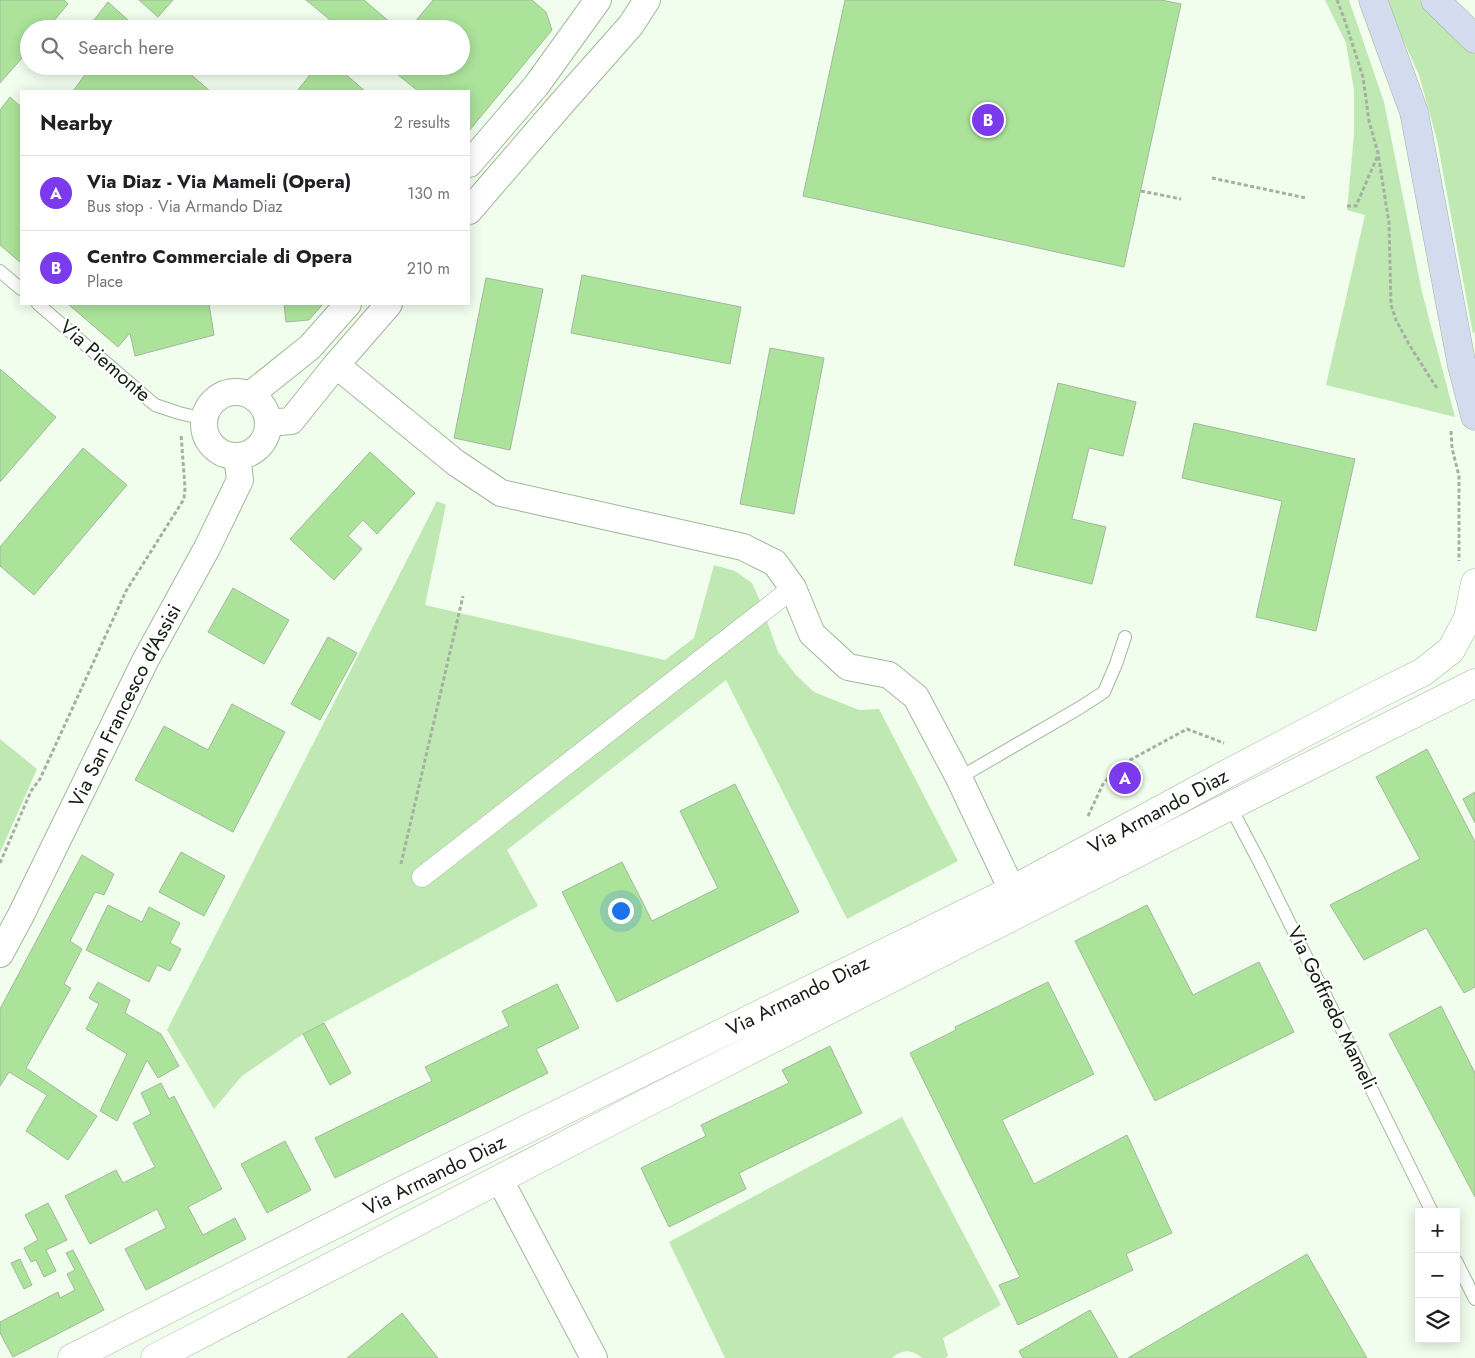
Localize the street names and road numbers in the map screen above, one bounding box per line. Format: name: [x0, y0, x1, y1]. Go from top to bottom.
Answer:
street label: Via Piemonte: [53, 313, 157, 409]
street label: Via San Francesco d'Assisi: [61, 599, 188, 812]
street label: Via Armando Diaz: [1084, 764, 1232, 858]
street label: Via Goffredo Mameli: [1280, 921, 1384, 1095]
street label: Via Armando Diaz: [721, 948, 874, 1043]
street label: Via Armando Diaz: [358, 1127, 511, 1222]

